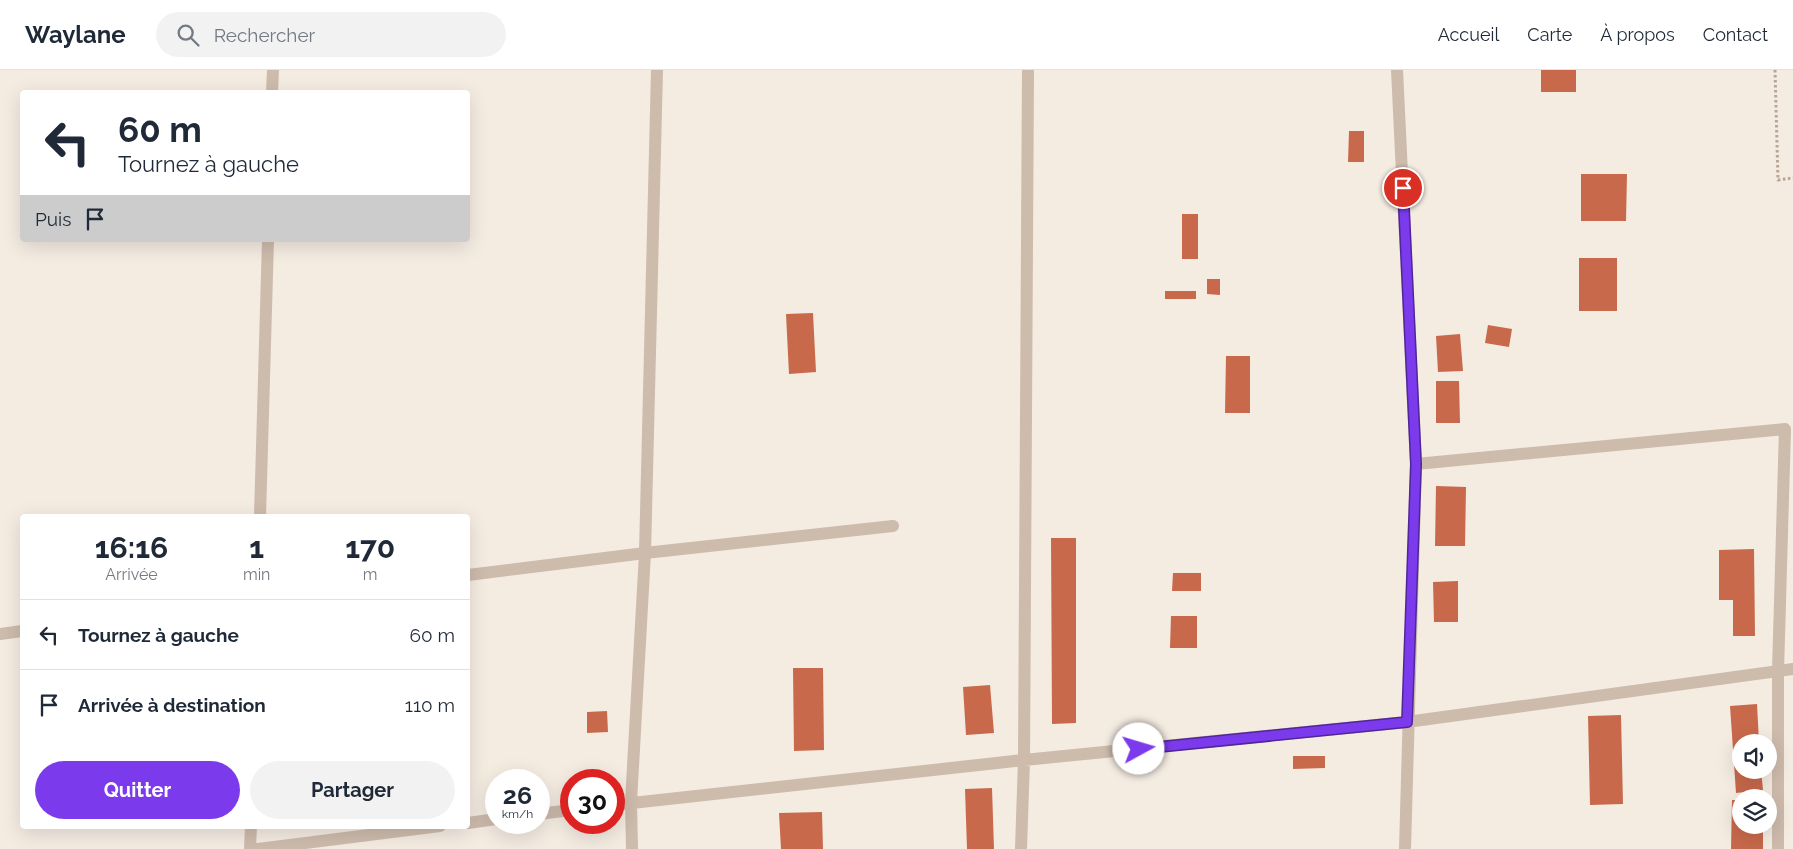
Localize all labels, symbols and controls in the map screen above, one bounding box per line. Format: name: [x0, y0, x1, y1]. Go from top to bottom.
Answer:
search box: [156, 12, 506, 57]
text: Waylane: [25, 20, 126, 49]
icon: search: [174, 21, 202, 49]
text: Rechercher: [214, 24, 315, 46]
text: Accueil: [1438, 24, 1499, 45]
text: Carte: [1527, 24, 1572, 45]
text: À propos: [1600, 24, 1675, 45]
text: Contact: [1703, 24, 1768, 45]
text: 60 m: [118, 109, 202, 150]
icon: left: [35, 110, 100, 175]
text: Tournez à gauche: [118, 151, 299, 177]
pin: [1382, 167, 1424, 209]
icon: arrive: [1389, 174, 1417, 202]
icon: arrive: [81, 205, 109, 233]
text: Puis: [35, 208, 71, 230]
text: 16:16: [95, 530, 168, 565]
text: 1: [249, 530, 264, 565]
text: 170: [345, 530, 395, 565]
text: Arrivée: [105, 565, 158, 584]
text: min: [243, 565, 270, 584]
text: m: [363, 565, 378, 584]
icon: left: [35, 621, 63, 649]
text: Tournez à gauche: [78, 624, 239, 646]
text: 60 m: [410, 624, 455, 646]
icon: arrive: [35, 691, 63, 719]
text: Arrivée à destination: [78, 694, 266, 716]
text: 110 m: [405, 694, 455, 716]
position arrow: [1112, 722, 1164, 774]
map controls: [1732, 734, 1777, 834]
button: sound: [1732, 734, 1777, 779]
button: Quitter: [35, 761, 240, 819]
button: Partager: [250, 761, 455, 819]
speed limit sign: 30: [560, 769, 625, 834]
text: 26: [503, 780, 532, 810]
button: layers: [1732, 789, 1777, 834]
text: km/h: [502, 807, 533, 821]

